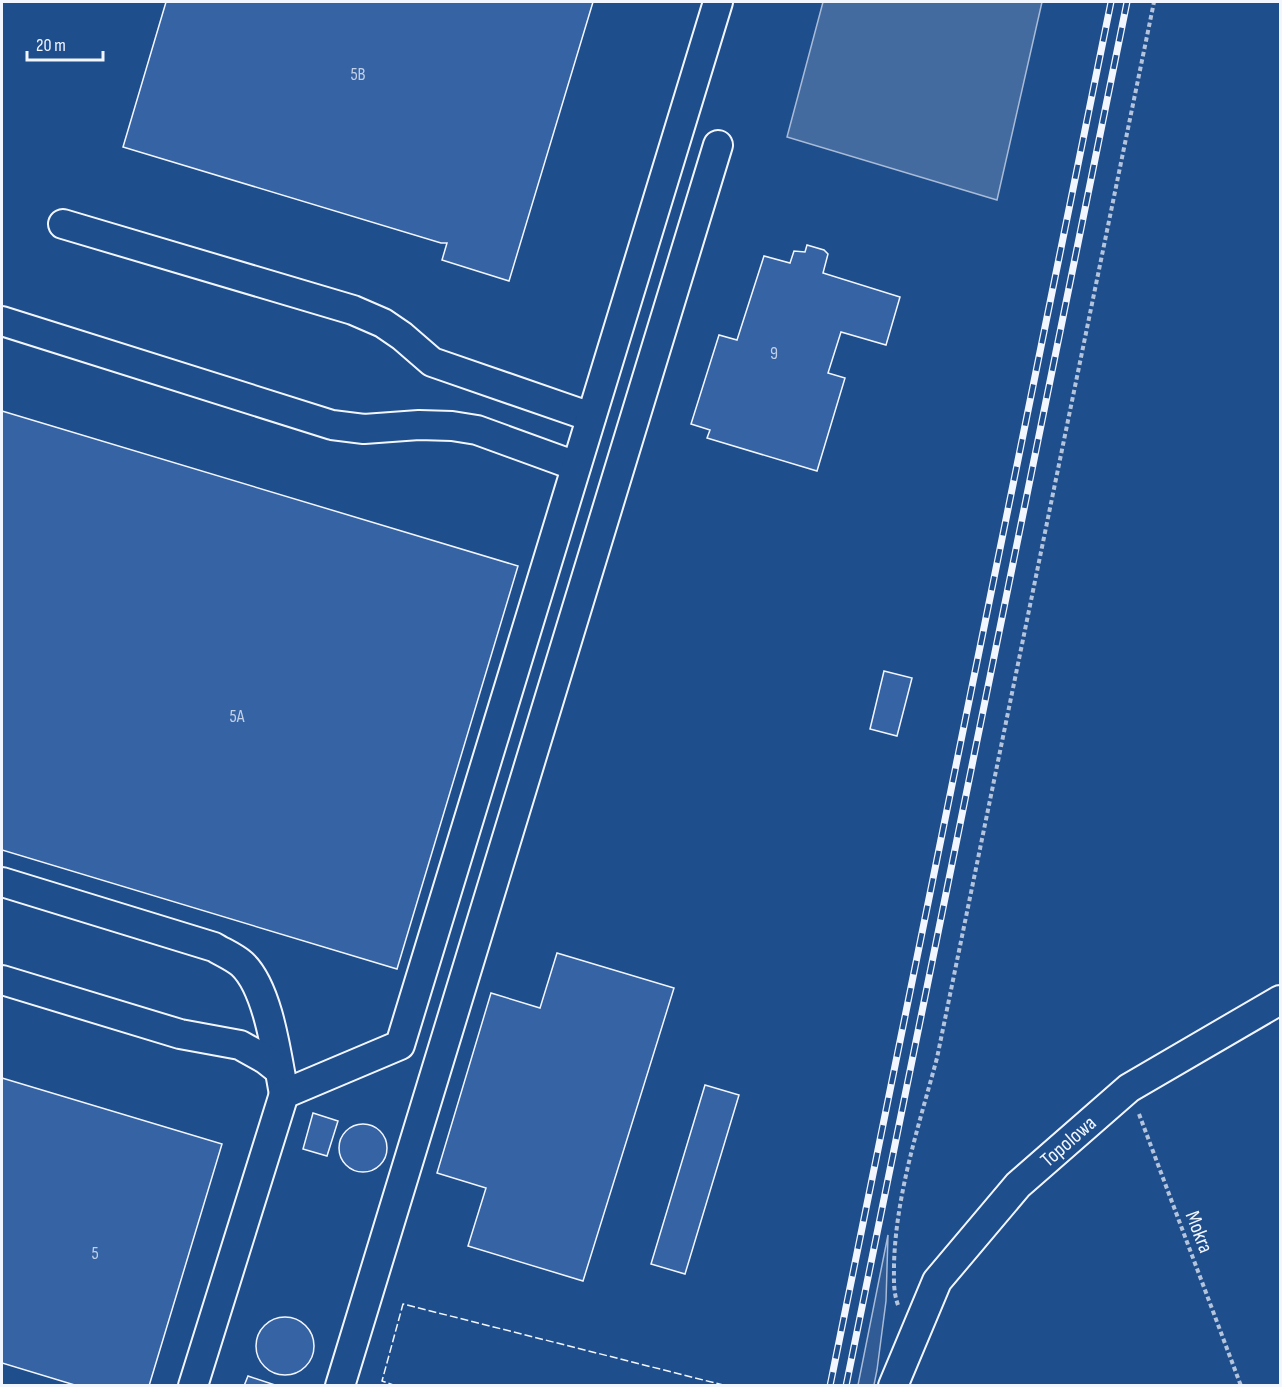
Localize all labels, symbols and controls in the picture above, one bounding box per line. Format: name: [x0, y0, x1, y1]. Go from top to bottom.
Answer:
scale bar: [27, 24, 104, 62]
text: 20 m: [36, 35, 66, 56]
house number: 5B: [350, 64, 366, 85]
house number: 9: [770, 343, 778, 364]
house number: 5A: [230, 706, 245, 727]
street label: Topolowa: [1035, 1110, 1101, 1172]
street label: Mokra: [1180, 1207, 1218, 1257]
house number: 5: [91, 1243, 99, 1264]

